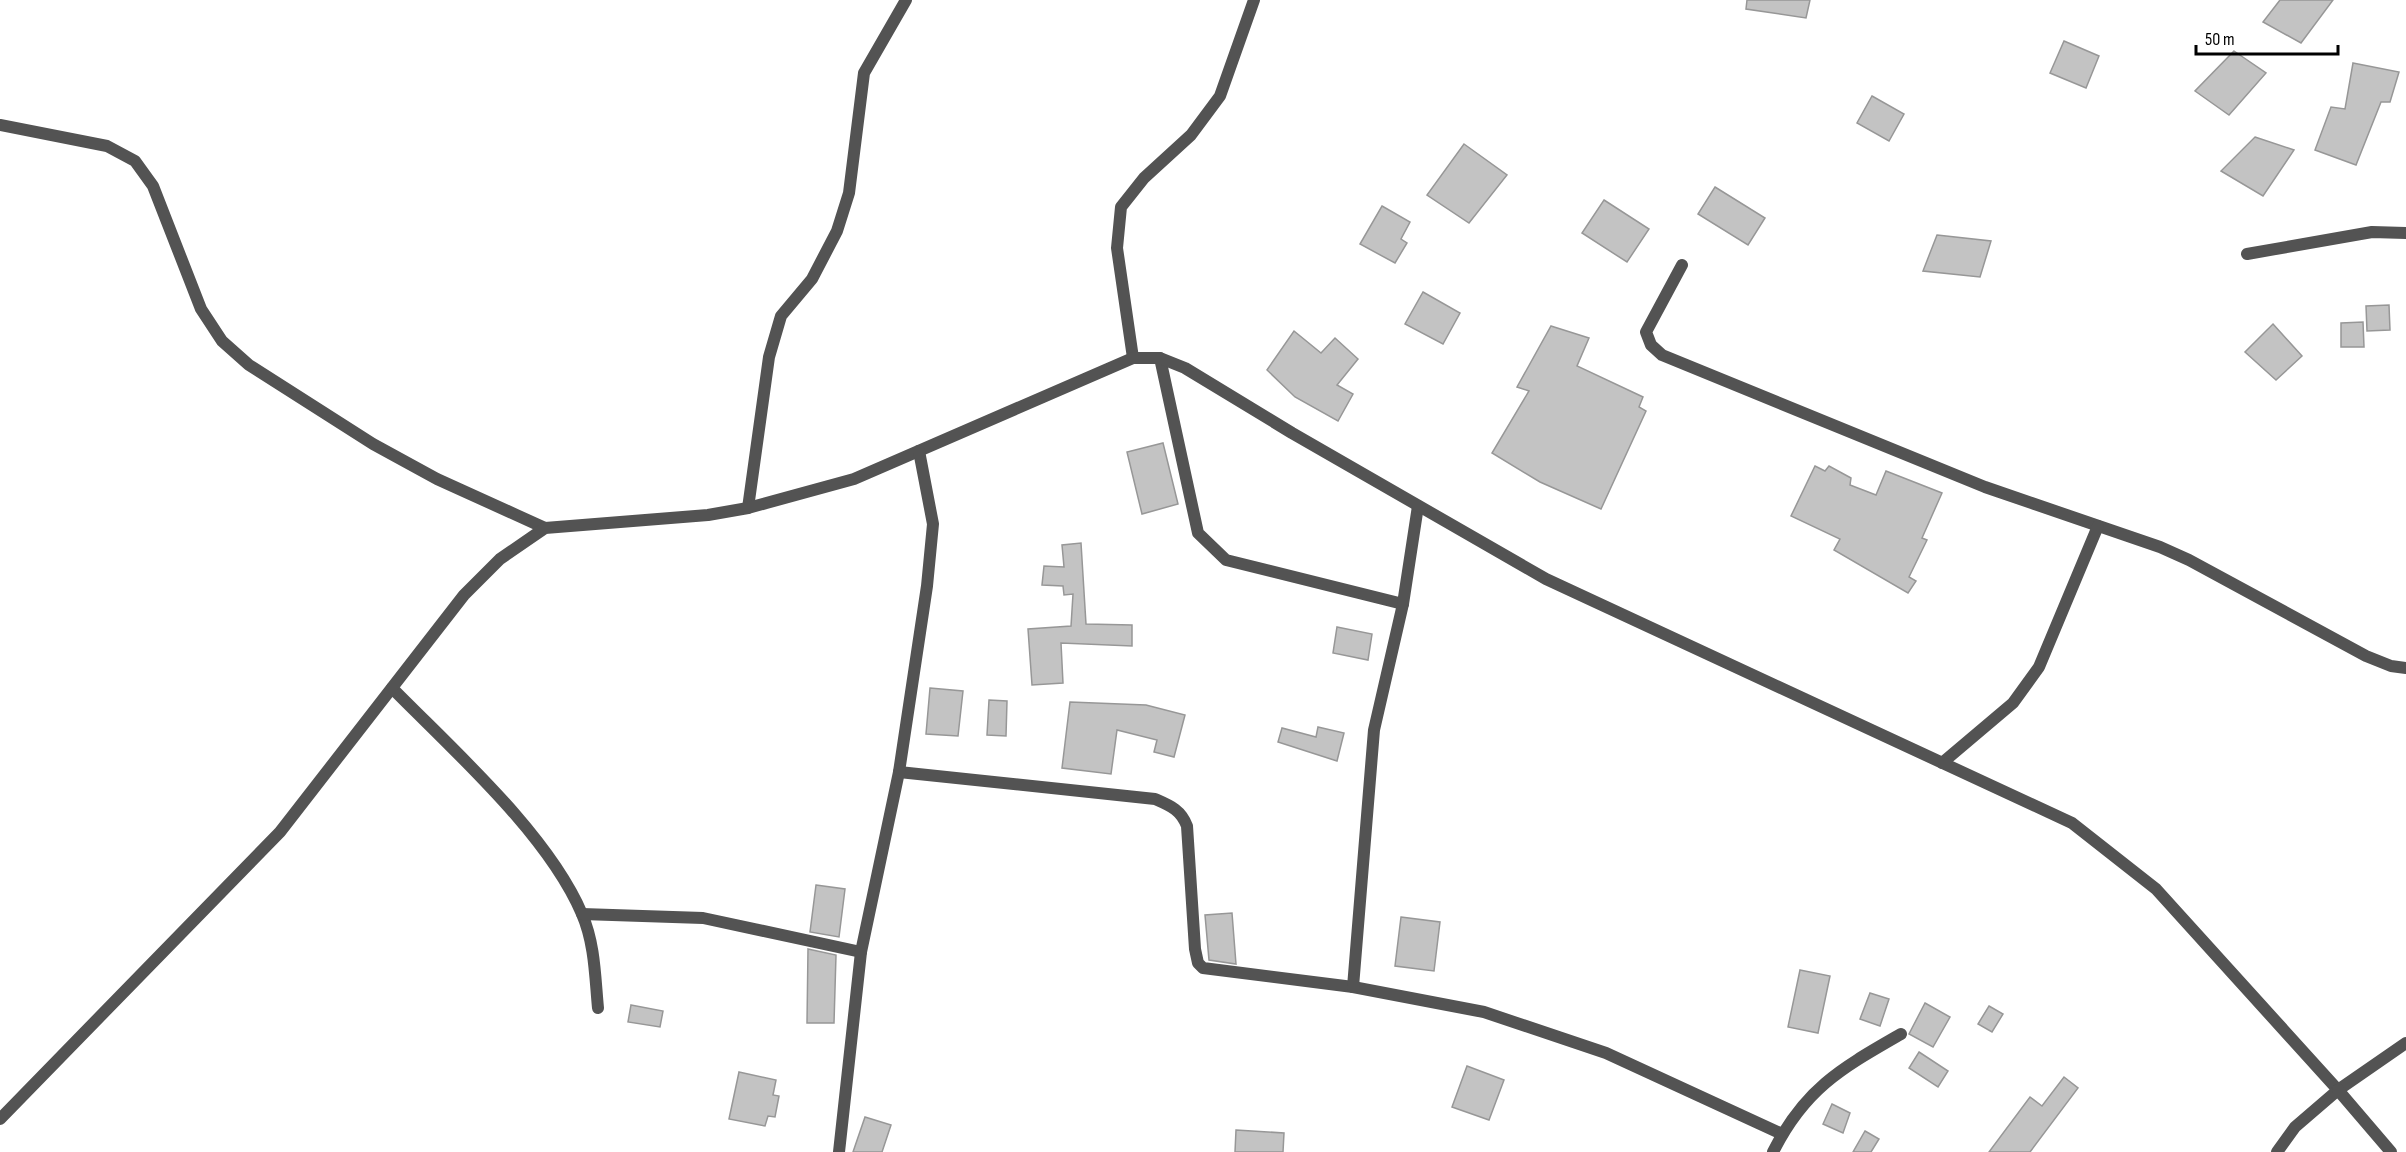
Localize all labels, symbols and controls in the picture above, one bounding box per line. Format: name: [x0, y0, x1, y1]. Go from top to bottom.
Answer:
scale bar: [2196, 18, 2338, 56]
text: 50 m: [2205, 29, 2235, 50]

